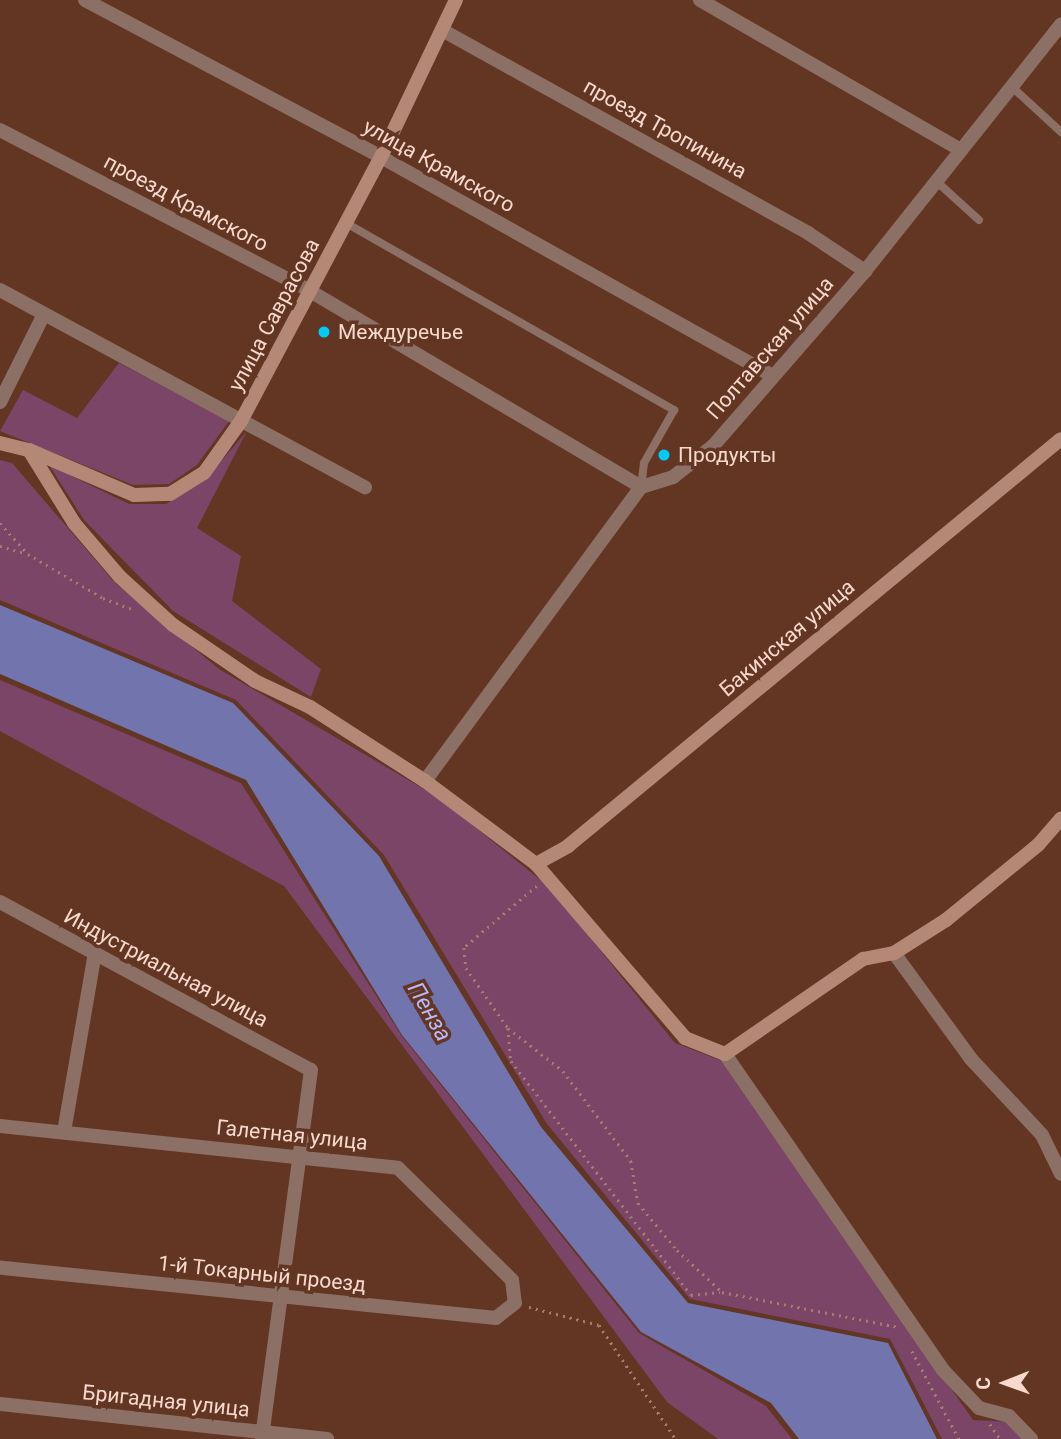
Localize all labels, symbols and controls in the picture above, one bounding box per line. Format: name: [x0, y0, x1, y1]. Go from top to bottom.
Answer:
street label: проезд Тропинина: [579, 74, 751, 184]
street label: улица Крамского: [359, 114, 519, 218]
street label: проезд Крамского: [100, 149, 272, 257]
street label: улица Саврасова: [223, 234, 325, 396]
street label: Полтавская улица: [701, 272, 839, 424]
place label: Междуречье: [338, 319, 463, 345]
marker: Междуречье: [316, 324, 332, 340]
place label: Продукты: [678, 442, 776, 468]
marker: Продукты: [656, 447, 672, 463]
street label: Бакинская улица: [714, 574, 860, 702]
street label: Индустриальная улица: [60, 903, 272, 1033]
water label: Пенза: [401, 977, 457, 1047]
street label: Галетная улица: [215, 1115, 369, 1155]
street label: 1-й Токарный проезд: [157, 1251, 367, 1297]
north arrow: [970, 1348, 1040, 1418]
text: С: [972, 1377, 995, 1390]
street label: Бригадная улица: [81, 1380, 251, 1422]

